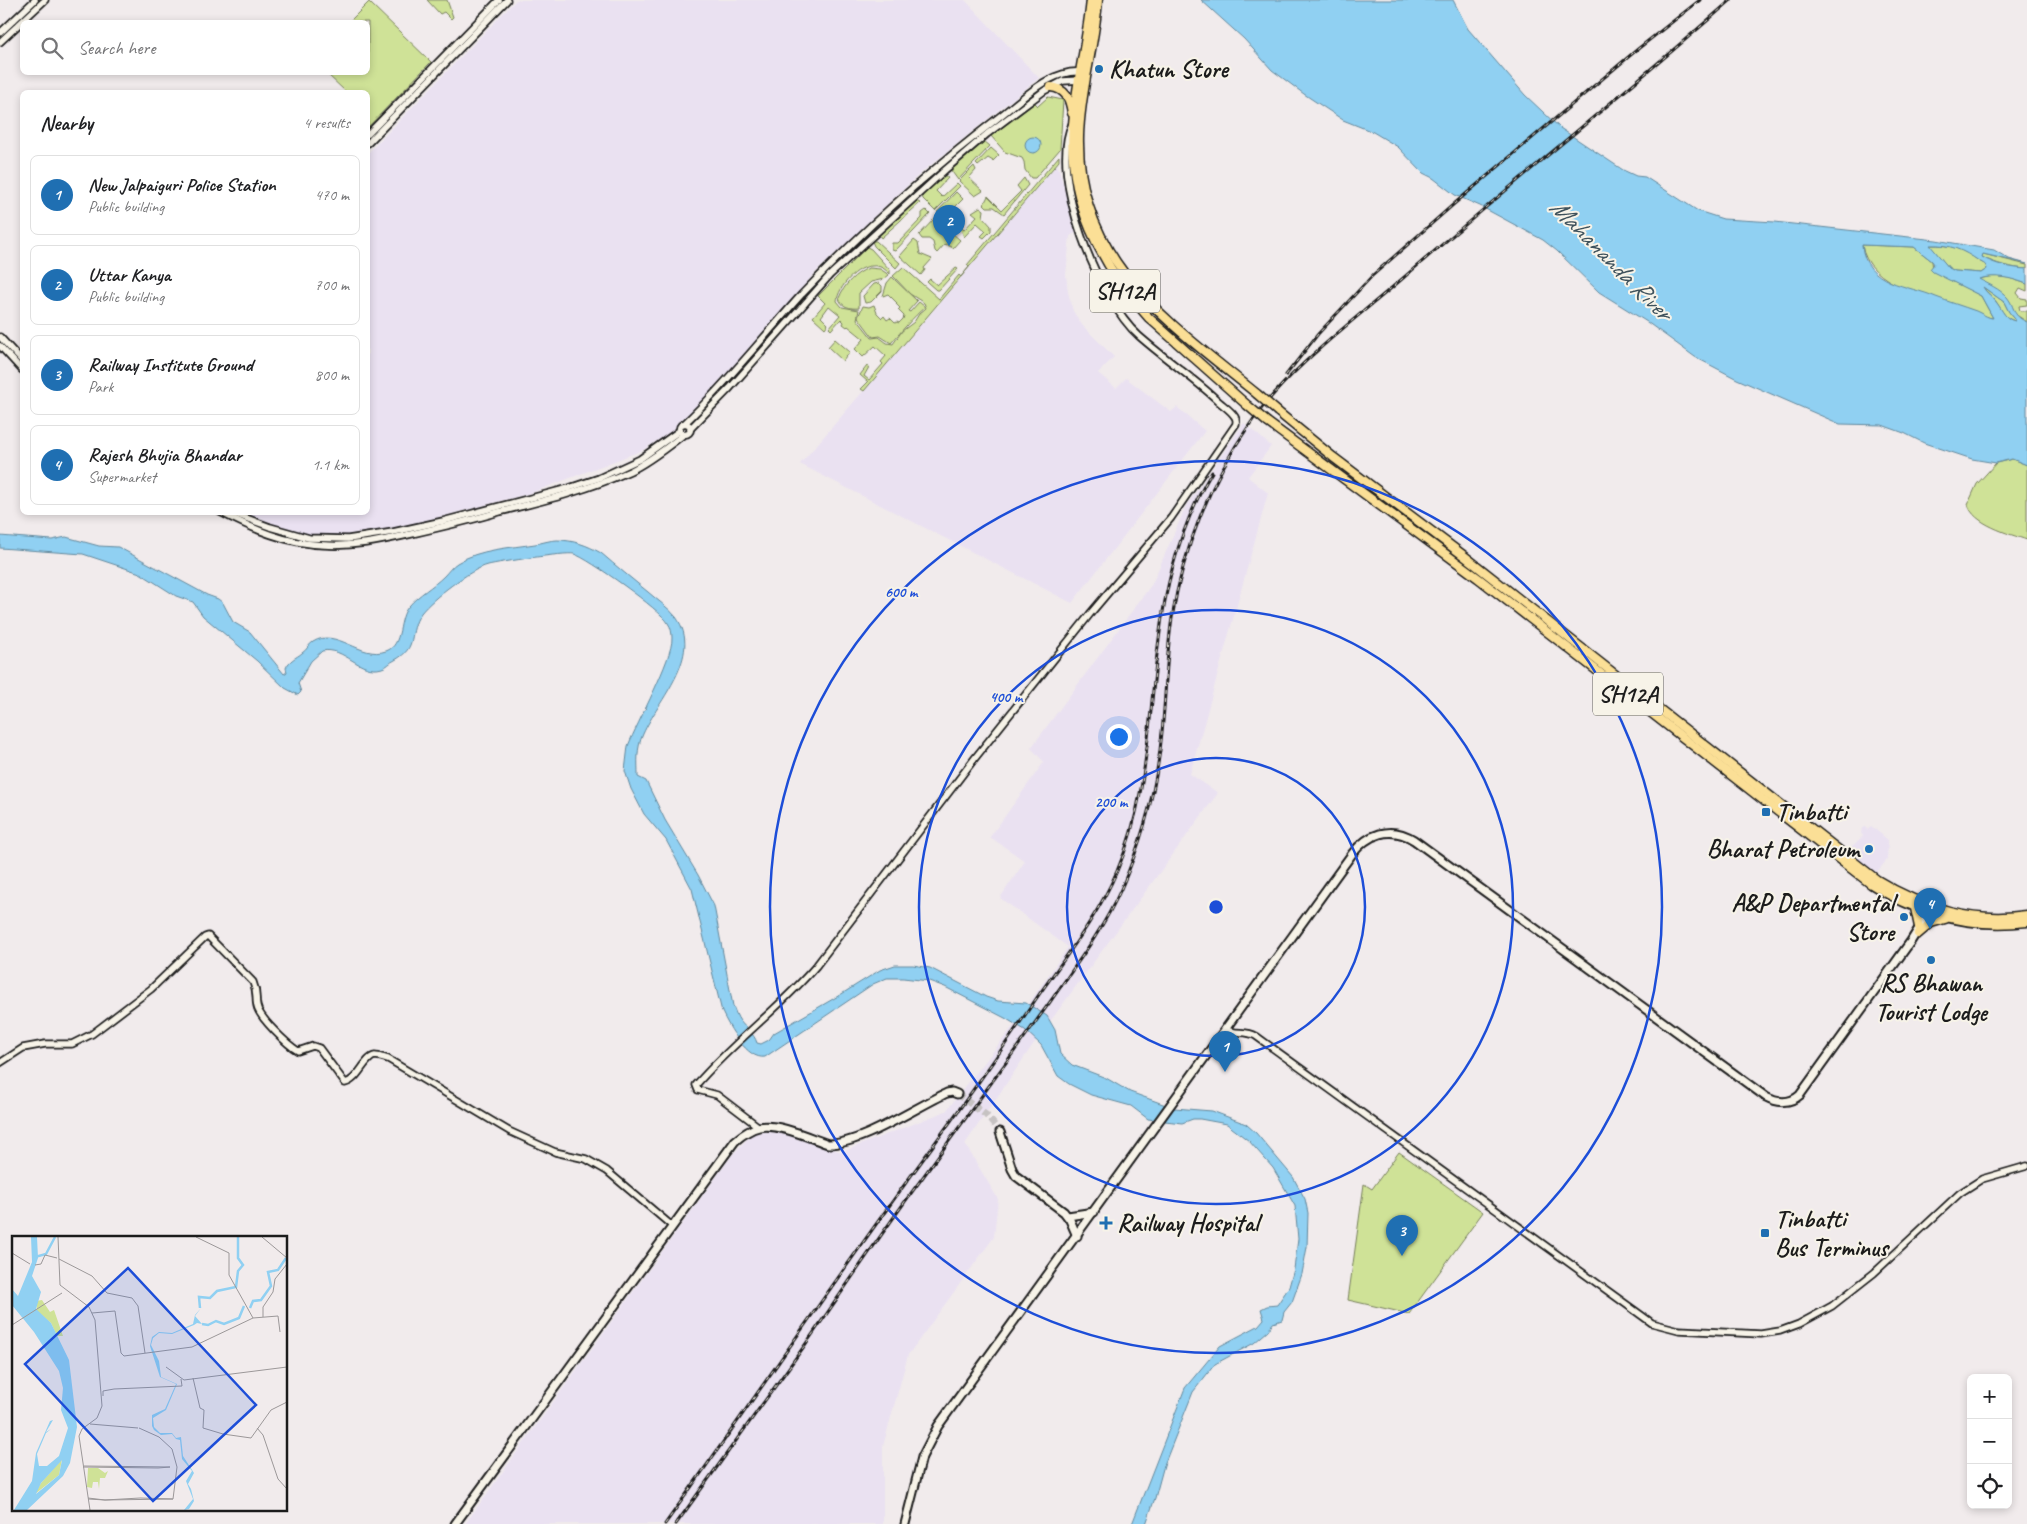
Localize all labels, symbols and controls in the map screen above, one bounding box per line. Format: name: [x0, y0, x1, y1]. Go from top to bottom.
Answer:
search box: [20, 20, 370, 75]
icon: search: [38, 34, 66, 62]
text: Search here: [78, 36, 155, 60]
place label: Khatun Store: [1109, 53, 1230, 85]
marker: Khatun Store: [1093, 63, 1105, 75]
text: Nearby: [40, 110, 93, 136]
text: 4 results: [303, 113, 350, 133]
text: New Jalpaiguri Police Station: [88, 173, 276, 197]
text: 1: [53, 185, 61, 205]
text: 470 m: [315, 185, 349, 205]
water label: Mahananda River: [1543, 191, 1682, 330]
text: Public building: [88, 197, 164, 217]
pin: 2: [933, 205, 965, 246]
text: Uttar Kanya: [88, 263, 171, 287]
road number: SH12A: [1090, 270, 1160, 312]
text: 2: [53, 275, 61, 295]
text: 700 m: [315, 275, 349, 295]
text: Public building: [88, 287, 164, 307]
text: Railway Institute Ground: [88, 353, 253, 377]
text: 3: [53, 365, 61, 385]
text: 800 m: [315, 365, 349, 385]
text: Park: [88, 377, 113, 397]
text: Rajesh Bhujia Bhandar: [88, 443, 242, 467]
text: 4: [53, 455, 61, 475]
text: 1.1 km: [312, 455, 349, 475]
text: Supermarket: [88, 467, 156, 487]
text: 600 m: [885, 583, 919, 602]
road number: SH12A: [1593, 672, 1663, 716]
text: 400 m: [990, 688, 1024, 707]
your location: [1106, 724, 1132, 750]
text: 200 m: [1095, 793, 1129, 812]
place label: Tinbatti: [1776, 796, 1850, 828]
marker: Tinbatti: [1760, 806, 1772, 818]
place label: Bharat Petroleum: [1707, 833, 1862, 865]
marker: Bharat Petroleum: [1863, 843, 1875, 855]
place label: A&P Departmental Store: [1731, 887, 1899, 948]
pin: 4: [1914, 888, 1946, 929]
centre of rings: [1207, 898, 1225, 916]
marker: A&P Departmental Store: [1898, 911, 1910, 923]
marker: RS Bhawan Tourist Lodge: [1925, 954, 1937, 966]
place label: RS Bhawan Tourist Lodge: [1875, 967, 1988, 1028]
pin: 1: [1209, 1031, 1241, 1072]
place label: Tinbatti Bus Terminus: [1775, 1203, 1890, 1264]
place label: Railway Hospital: [1117, 1207, 1263, 1239]
pin: 3: [1386, 1215, 1418, 1256]
marker: Railway Hospital: [1099, 1216, 1113, 1230]
marker: Tinbatti Bus Terminus: [1759, 1227, 1771, 1239]
inset map: [12, 1236, 288, 1512]
map controls: [1967, 1374, 2012, 1509]
button: +: [1967, 1374, 2012, 1419]
button: −: [1967, 1419, 2012, 1464]
button: locate: [1967, 1464, 2012, 1509]

